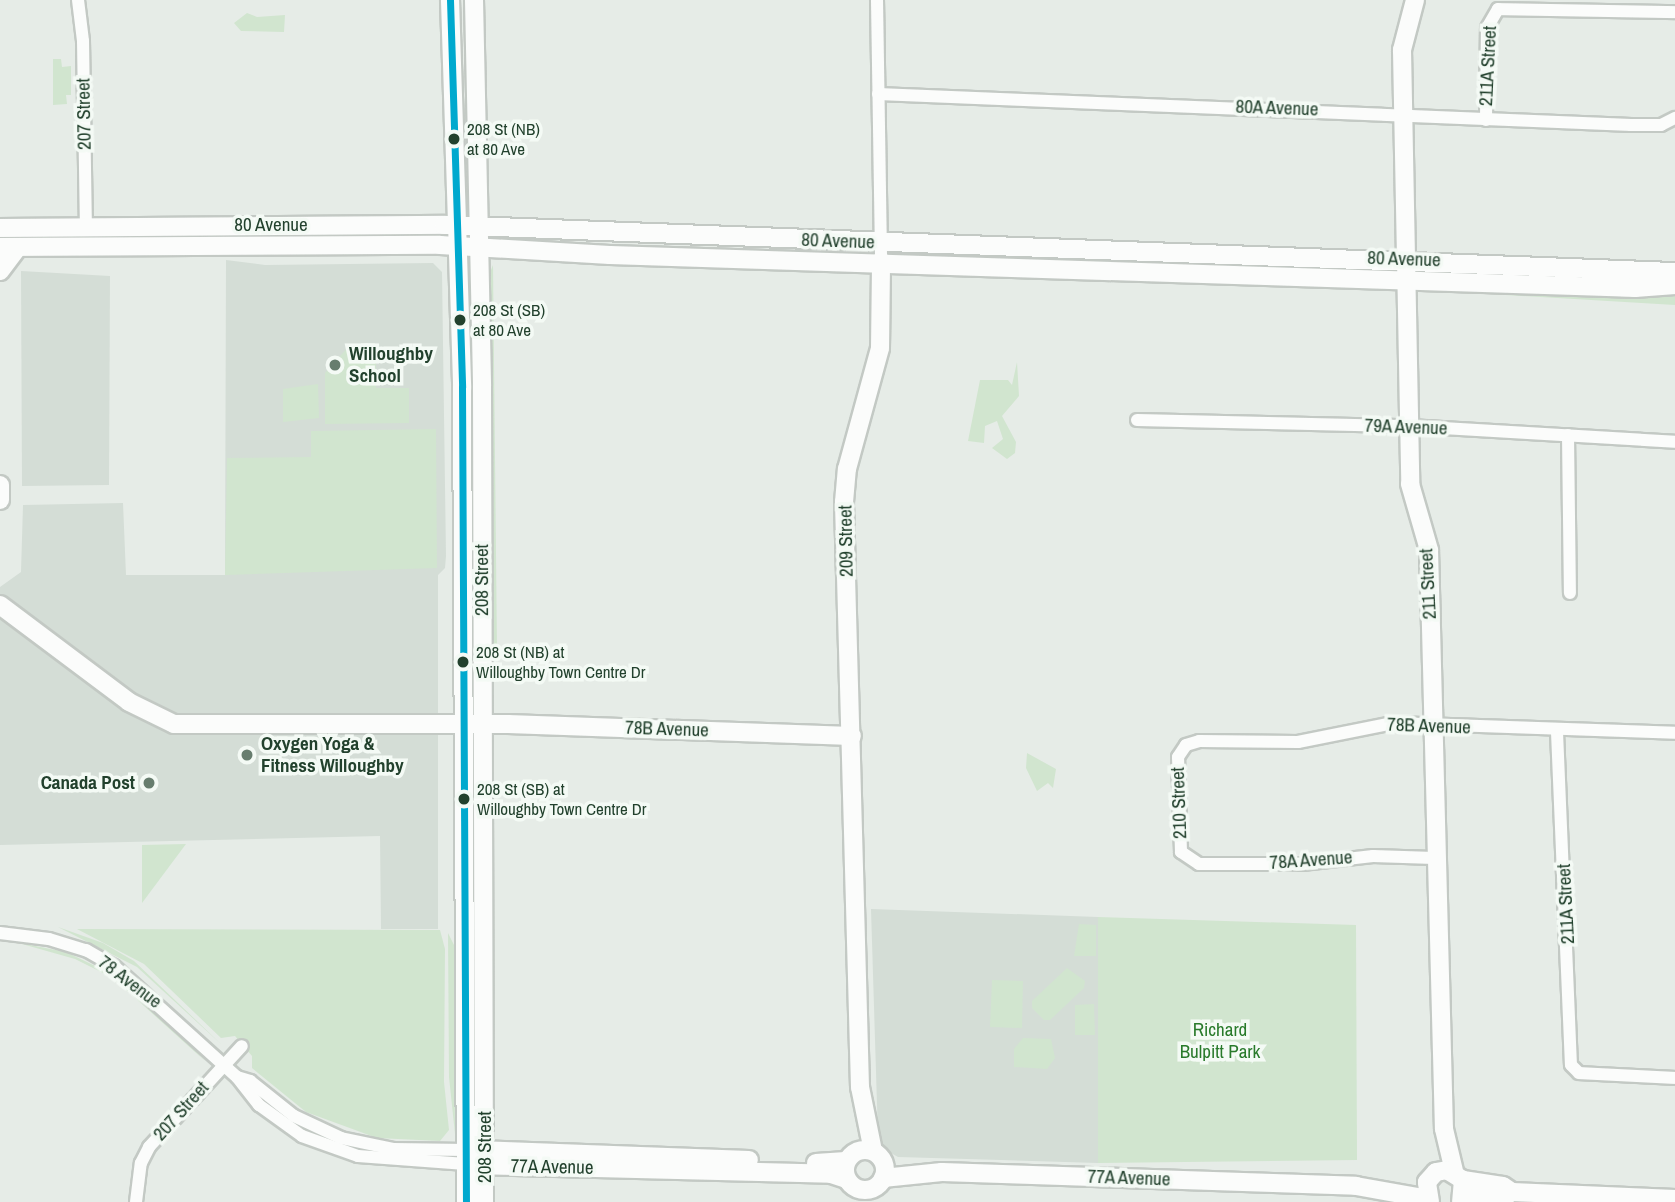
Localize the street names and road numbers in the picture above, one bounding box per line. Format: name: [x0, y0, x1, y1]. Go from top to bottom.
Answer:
street label: 211A Street: [1474, 25, 1502, 107]
street label: 207 Street: [72, 78, 96, 150]
street label: 80A Avenue: [1234, 95, 1320, 121]
street label: 80 Avenue: [234, 214, 308, 236]
street label: 80 Avenue: [801, 228, 875, 254]
street label: 80 Avenue: [1367, 246, 1441, 272]
street label: 79A Avenue: [1363, 414, 1449, 440]
street label: 209 Street: [834, 505, 858, 577]
street label: 208 Street: [471, 544, 493, 616]
street label: 211 Street: [1415, 548, 1441, 620]
street label: 78B Avenue: [1386, 713, 1472, 739]
street label: 78B Avenue: [624, 716, 710, 742]
street label: 210 Street: [1166, 767, 1192, 839]
street label: 78A Avenue: [1268, 846, 1354, 874]
street label: 211A Street: [1552, 863, 1580, 945]
street label: 78 Avenue: [93, 951, 167, 1013]
street label: 207 Street: [148, 1077, 214, 1145]
street label: 208 Street: [474, 1111, 496, 1183]
street label: 77A Avenue: [509, 1155, 595, 1179]
street label: 77A Avenue: [1086, 1165, 1172, 1191]

